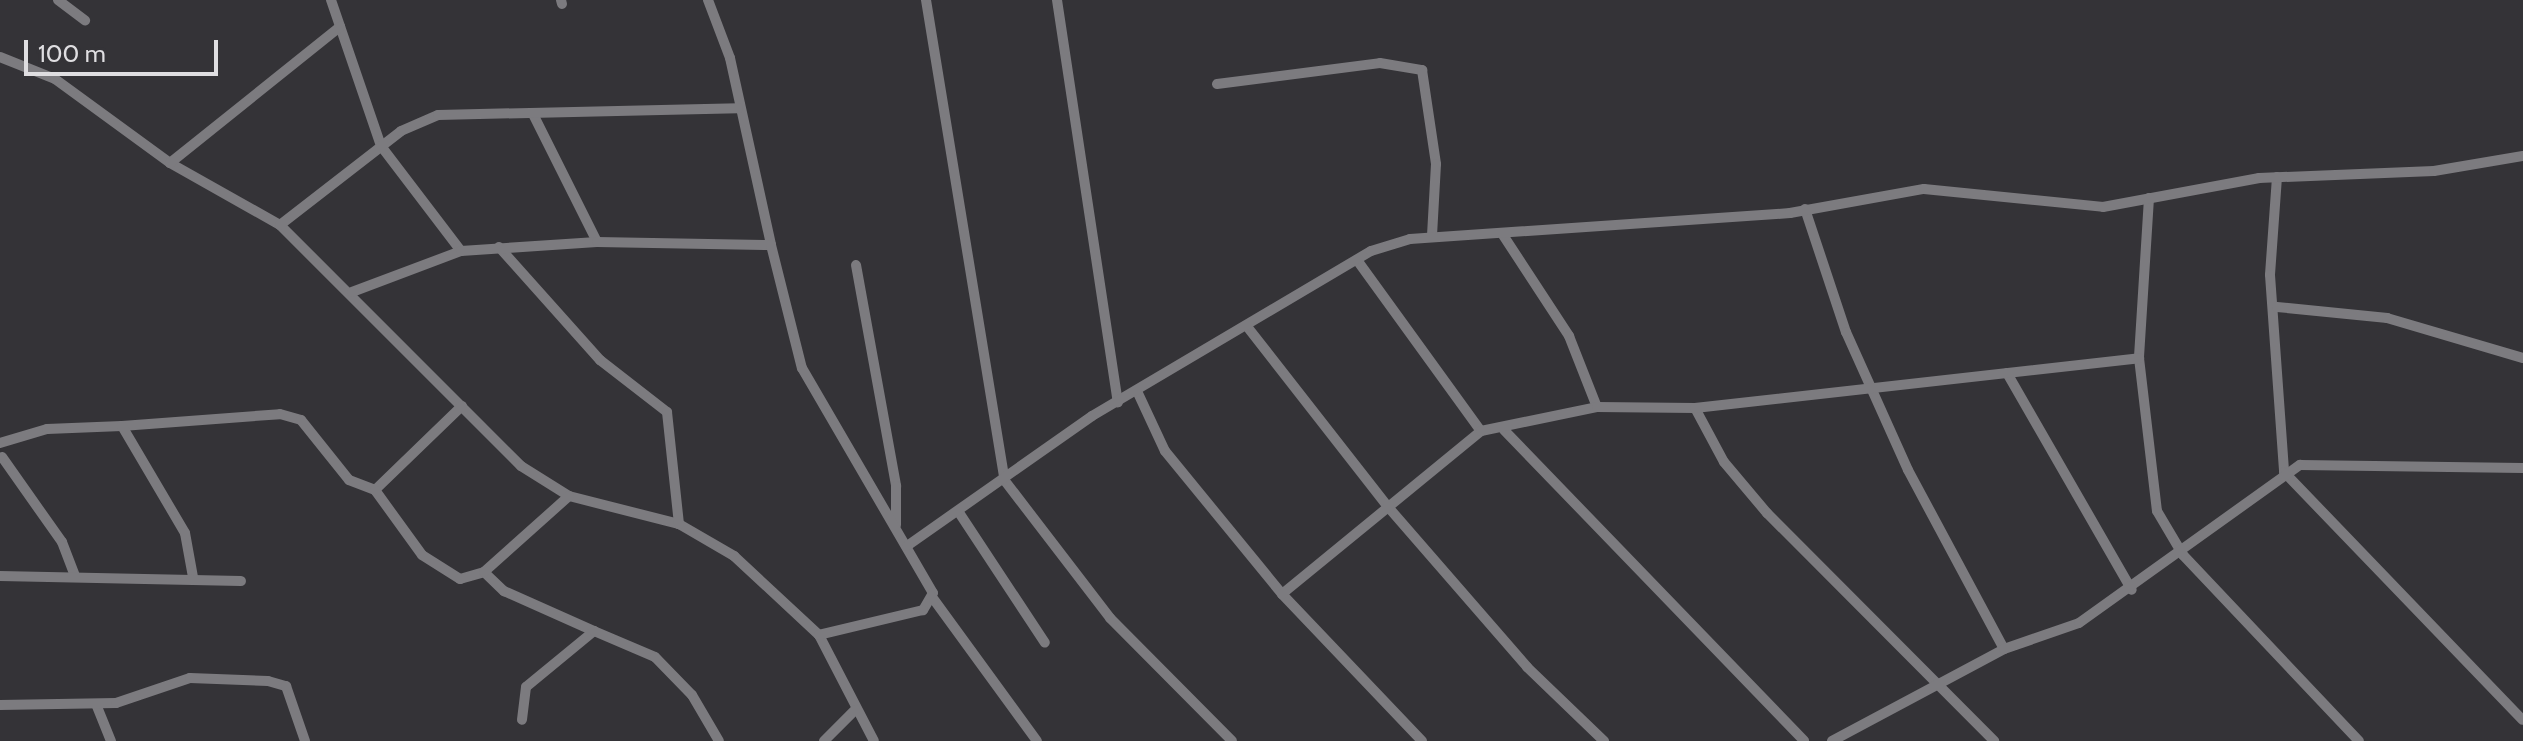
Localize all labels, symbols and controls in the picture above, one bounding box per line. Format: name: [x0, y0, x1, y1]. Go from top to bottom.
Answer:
scale bar: [28, 24, 222, 74]
text: 100 m: [38, 39, 106, 68]

